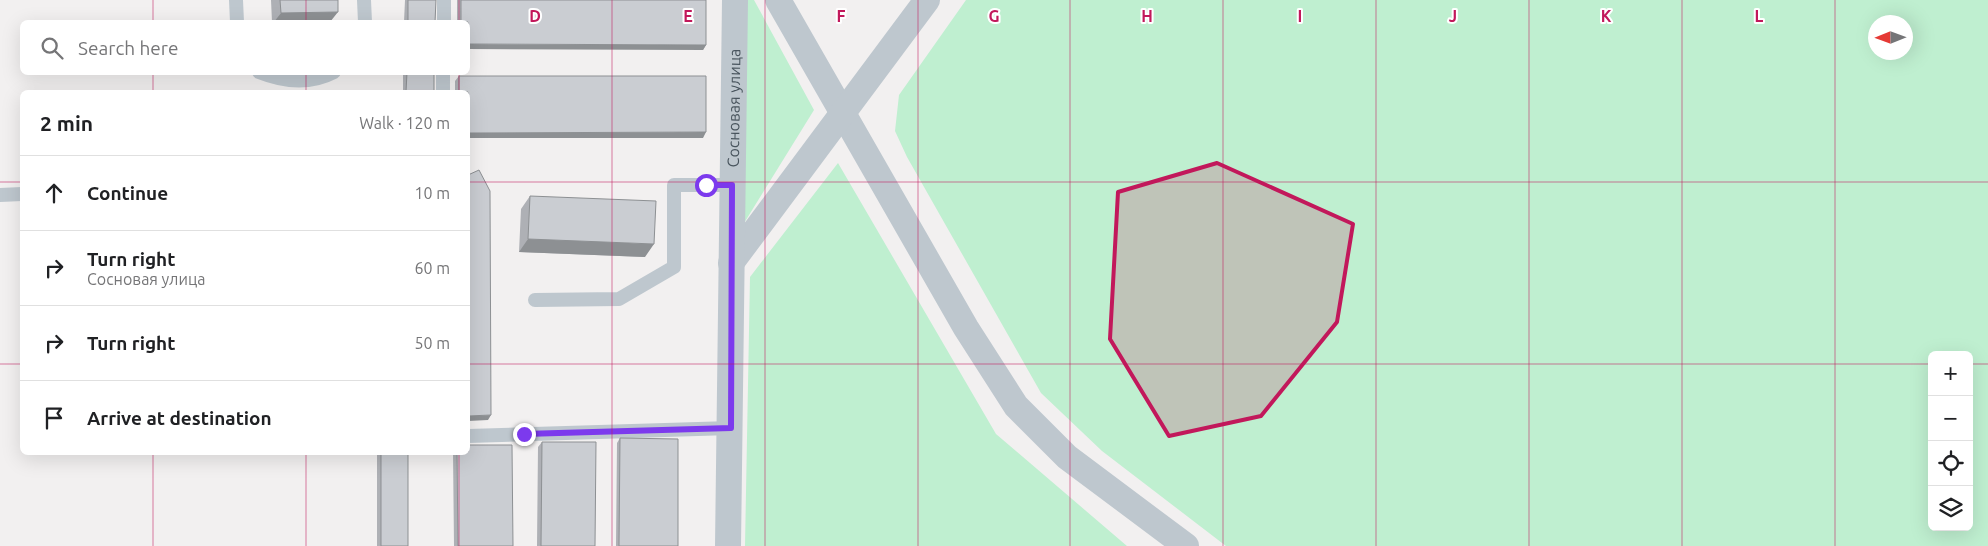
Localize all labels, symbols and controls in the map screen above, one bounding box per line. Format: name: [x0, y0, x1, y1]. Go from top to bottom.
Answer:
text: D: [529, 7, 541, 25]
text: E: [683, 7, 693, 25]
text: F: [837, 7, 846, 25]
text: G: [988, 7, 1000, 25]
text: H: [1141, 7, 1153, 25]
text: I: [1298, 7, 1302, 25]
text: J: [1449, 7, 1457, 25]
text: K: [1601, 7, 1612, 25]
text: L: [1755, 7, 1764, 25]
north arrow: [1868, 15, 1913, 60]
search box: [20, 20, 470, 75]
icon: search: [38, 34, 66, 62]
text: Search here: [78, 37, 178, 59]
street label: Сосновая улица: [724, 49, 743, 167]
text: 2 min: [40, 111, 93, 135]
text: Walk · 120 m: [359, 114, 450, 132]
route start: [695, 174, 718, 197]
icon: ahead: [40, 179, 68, 207]
text: Continue: [87, 182, 168, 204]
text: 10 m: [414, 184, 450, 202]
text: Turn right: [87, 248, 175, 270]
icon: right: [40, 254, 68, 282]
text: 60 m: [414, 259, 450, 277]
text: Сосновая улица: [87, 270, 205, 288]
icon: right: [40, 329, 68, 357]
text: Turn right: [87, 332, 175, 354]
text: 50 m: [414, 334, 450, 352]
map controls: [1928, 351, 1973, 531]
button: +: [1928, 351, 1973, 396]
button: −: [1928, 396, 1973, 441]
icon: arrive: [40, 404, 68, 432]
text: Arrive at destination: [87, 407, 272, 429]
route end: [513, 423, 536, 446]
button: locate: [1928, 441, 1973, 486]
button: layers: [1928, 486, 1973, 531]

